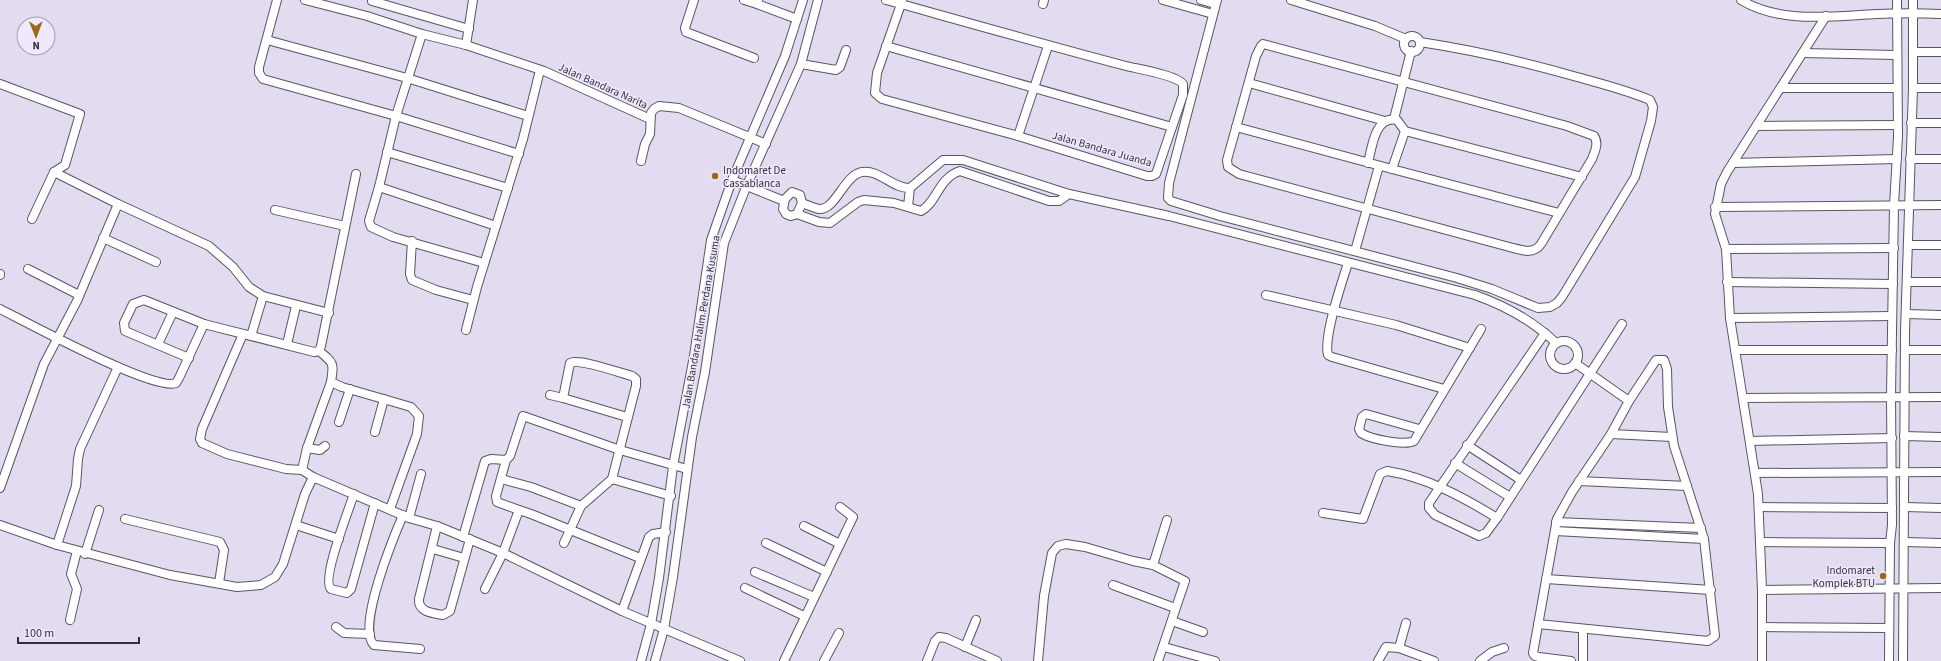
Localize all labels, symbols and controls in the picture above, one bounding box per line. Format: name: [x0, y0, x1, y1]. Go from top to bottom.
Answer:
north arrow: [16, 16, 56, 56]
text: N: [32, 38, 40, 53]
street label: Jalan Bandara Narita: [556, 60, 650, 112]
street label: Jalan Bandara Juanda: [1051, 128, 1153, 170]
place label: Indomaret De Cassablanca: [723, 163, 786, 191]
marker: Indomaret De Cassablanca: [710, 171, 720, 181]
street label: Jalan Bandara Halim Perdana Kusuma: [678, 234, 724, 410]
place label: Indomaret Komplek BTU: [1812, 563, 1875, 591]
marker: Indomaret Komplek BTU: [1878, 571, 1888, 581]
scale bar: [18, 619, 139, 645]
text: 100 m: [24, 625, 54, 642]

